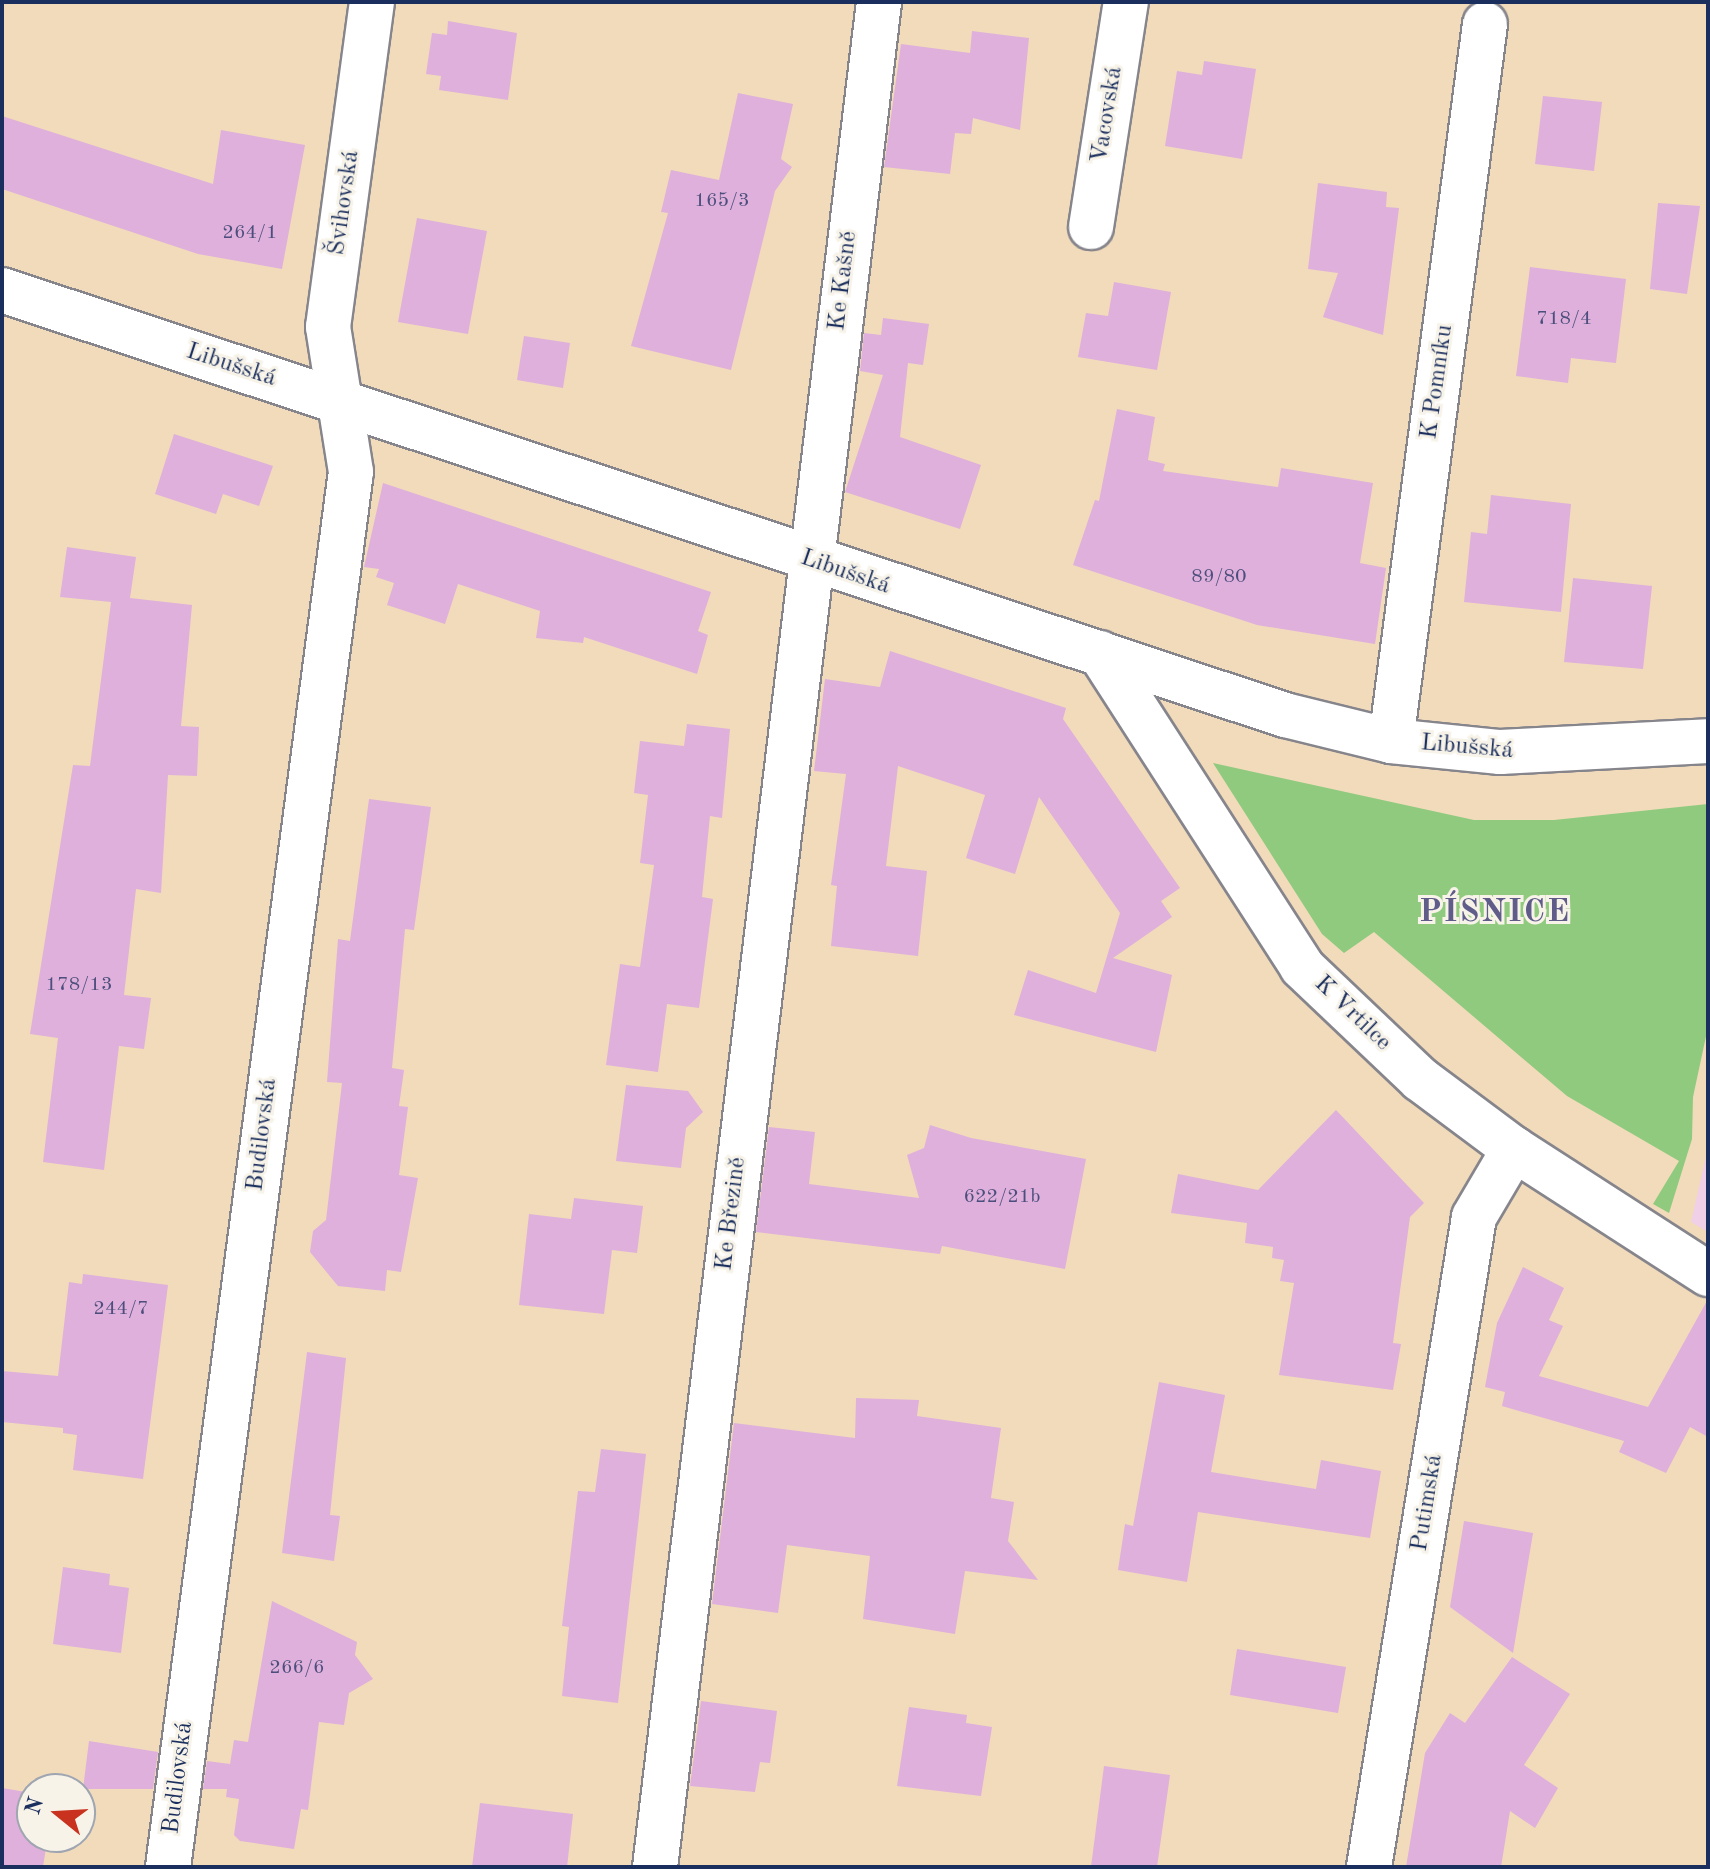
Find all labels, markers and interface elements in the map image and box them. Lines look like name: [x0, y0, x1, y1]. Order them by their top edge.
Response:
street label: Vacovská: [1086, 65, 1130, 165]
street label: Švihovská: [323, 149, 367, 257]
house number: 165/3: [694, 189, 750, 213]
house number: 264/1: [222, 221, 278, 245]
street label: Ke Kašně: [824, 229, 864, 333]
house number: 718/4: [1536, 307, 1592, 331]
street label: K Pomníku: [1416, 323, 1460, 441]
street label: Libušská: [182, 338, 280, 394]
street label: Libušská: [796, 544, 894, 602]
house number: 89/80: [1191, 565, 1247, 589]
street label: Libušská: [1420, 730, 1514, 766]
district label: PÍSNICE: [1419, 894, 1571, 932]
street label: K Vrtilce: [1307, 970, 1397, 1058]
house number: 178/13: [46, 973, 112, 997]
street label: Budilovská: [242, 1077, 284, 1193]
street label: Ke Březině: [711, 1155, 753, 1273]
house number: 622/21b: [963, 1185, 1041, 1209]
house number: 244/7: [93, 1297, 149, 1321]
street label: Putimská: [1406, 1452, 1450, 1554]
house number: 266/6: [269, 1656, 325, 1680]
street label: Budilovská: [158, 1720, 200, 1836]
north arrow: [16, 1773, 96, 1853]
text: N: [22, 1795, 48, 1818]

